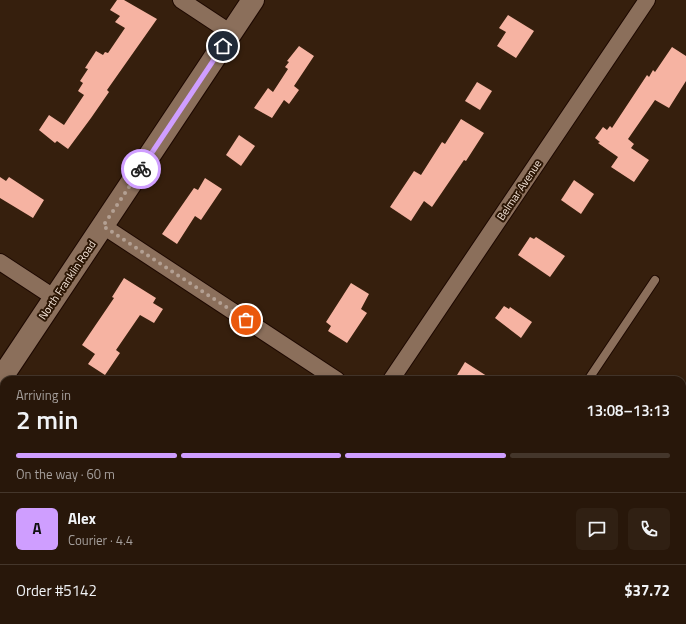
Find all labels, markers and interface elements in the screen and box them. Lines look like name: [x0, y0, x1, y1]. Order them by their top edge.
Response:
pin: [206, 29, 240, 63]
icon: home: [212, 35, 234, 57]
courier: [121, 149, 161, 189]
street label: Belmar Avenue: [493, 156, 546, 224]
icon: bike: [130, 158, 152, 180]
street label: North Franklin Road: [35, 237, 100, 323]
pin: [229, 303, 263, 337]
icon: bag: [235, 309, 257, 331]
text: Arriving in: [16, 385, 71, 405]
text: 13:08–13:13: [586, 399, 670, 422]
text: 2 min: [16, 400, 79, 439]
text: On the way · 60 m: [16, 464, 115, 484]
text: Alex: [68, 507, 96, 530]
button: chat: [576, 508, 618, 550]
button: phone: [628, 508, 670, 550]
text: A: [32, 517, 42, 540]
text: Courier · 4.4: [68, 530, 133, 550]
text: Order #5142: [16, 579, 97, 602]
text: $37.72: [624, 579, 670, 602]

